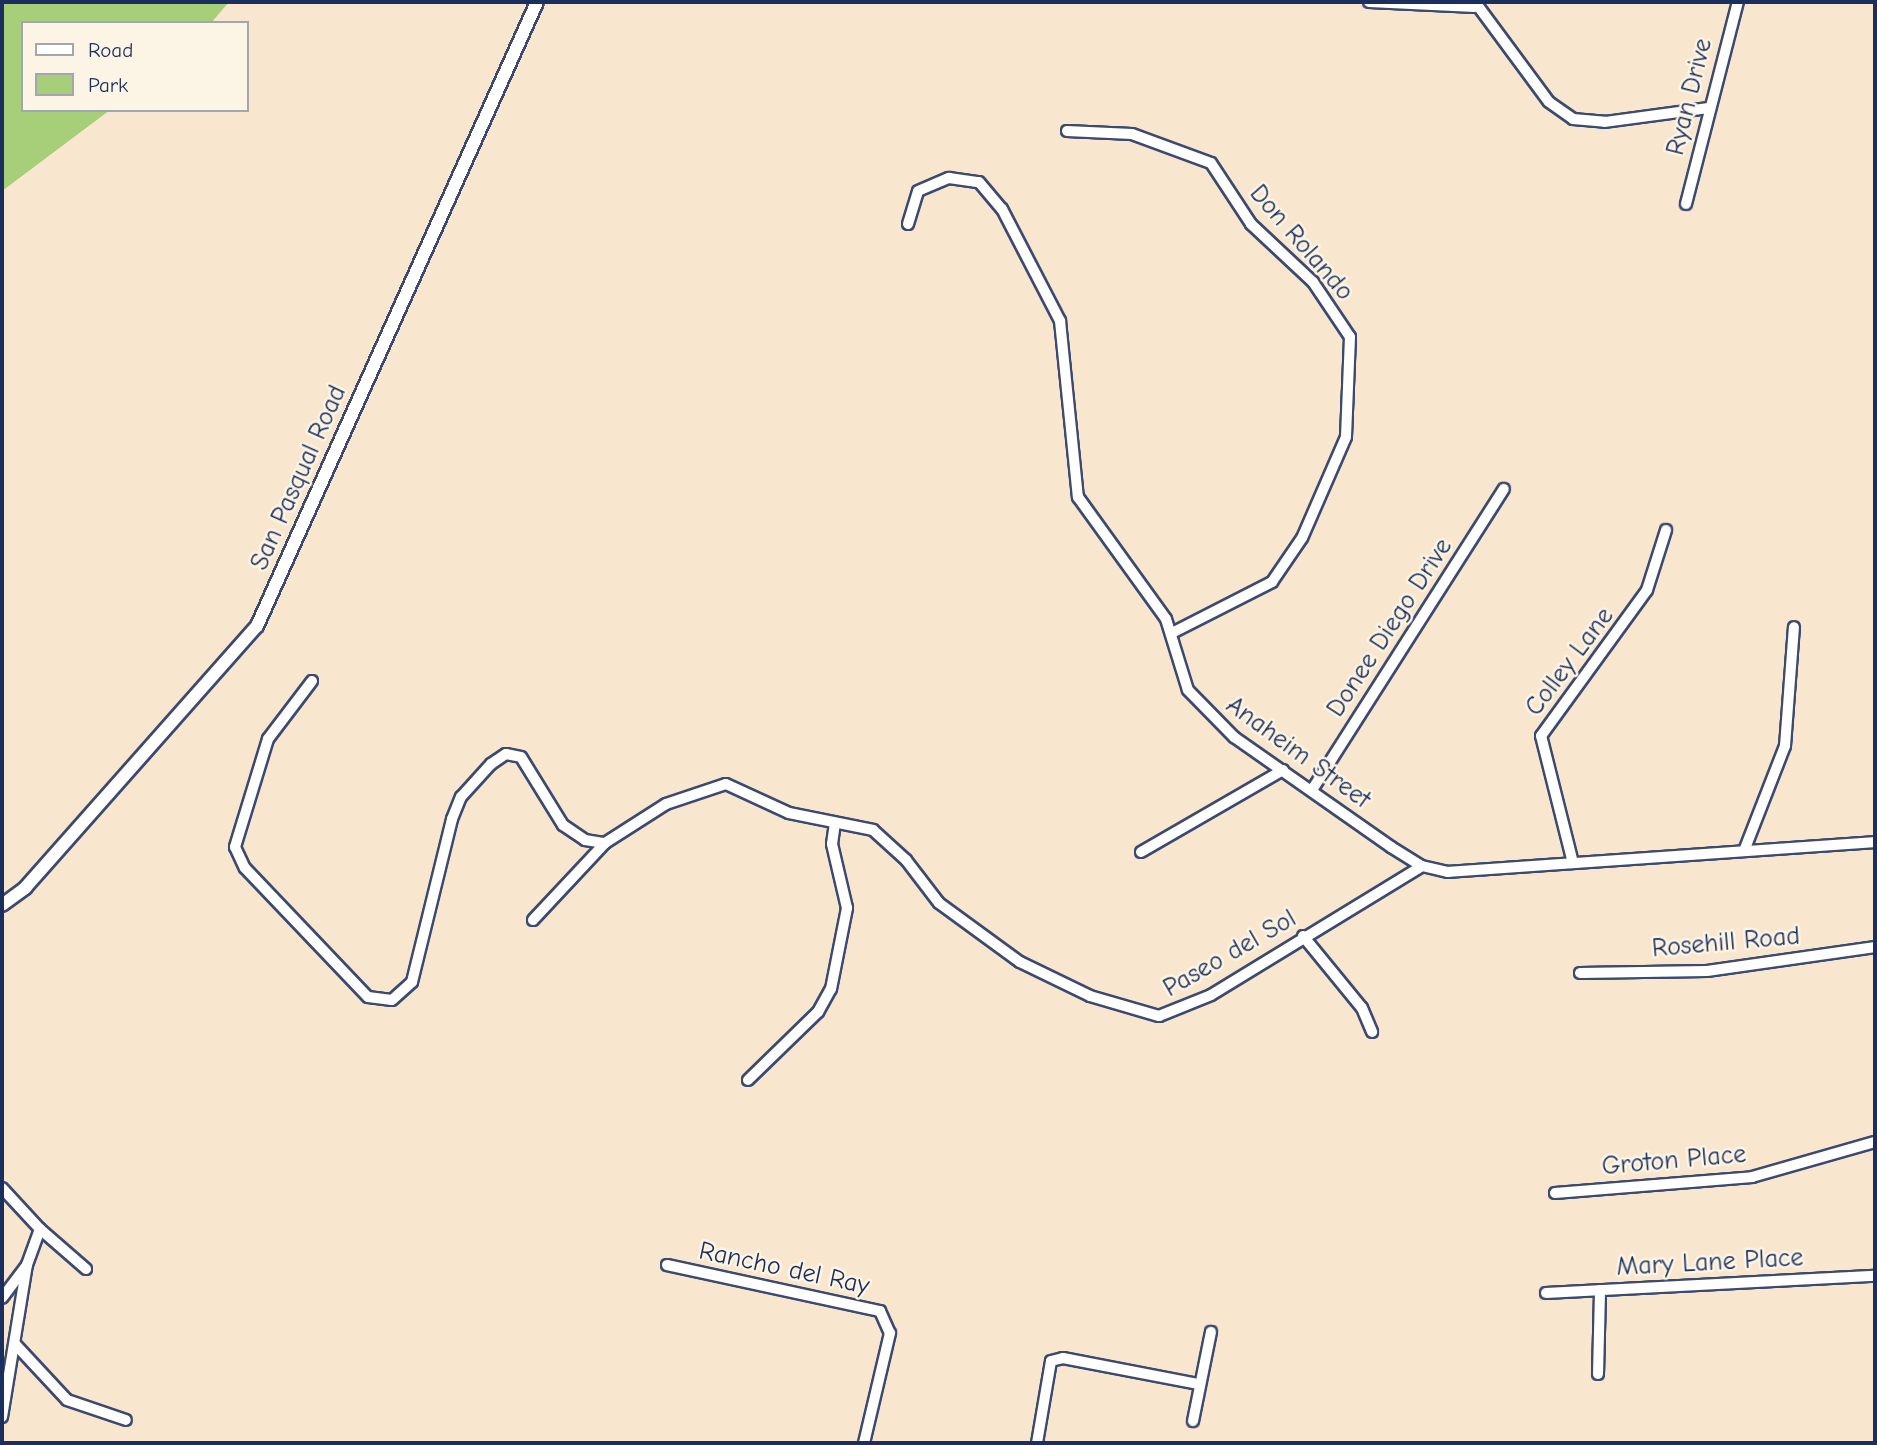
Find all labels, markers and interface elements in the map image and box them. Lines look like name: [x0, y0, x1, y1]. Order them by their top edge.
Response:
legend: [21, 21, 248, 112]
street label: Ryan Drive: [1660, 35, 1720, 159]
text: Road: [88, 38, 133, 62]
text: Park: [88, 73, 128, 97]
street label: Don Rolando: [1242, 179, 1360, 307]
street label: San Pasqual Road: [244, 381, 354, 575]
street label: Donee Diego Drive: [1321, 533, 1459, 723]
street label: Colley Lane: [1519, 602, 1621, 722]
street label: Anaheim Street: [1220, 690, 1376, 816]
street label: Paseo del Sol: [1158, 903, 1302, 1005]
street label: Rosehill Road: [1651, 921, 1801, 965]
street label: Groton Place: [1601, 1139, 1747, 1183]
street label: Rancho del Ray: [696, 1236, 872, 1302]
street label: Mary Lane Place: [1616, 1243, 1804, 1283]

